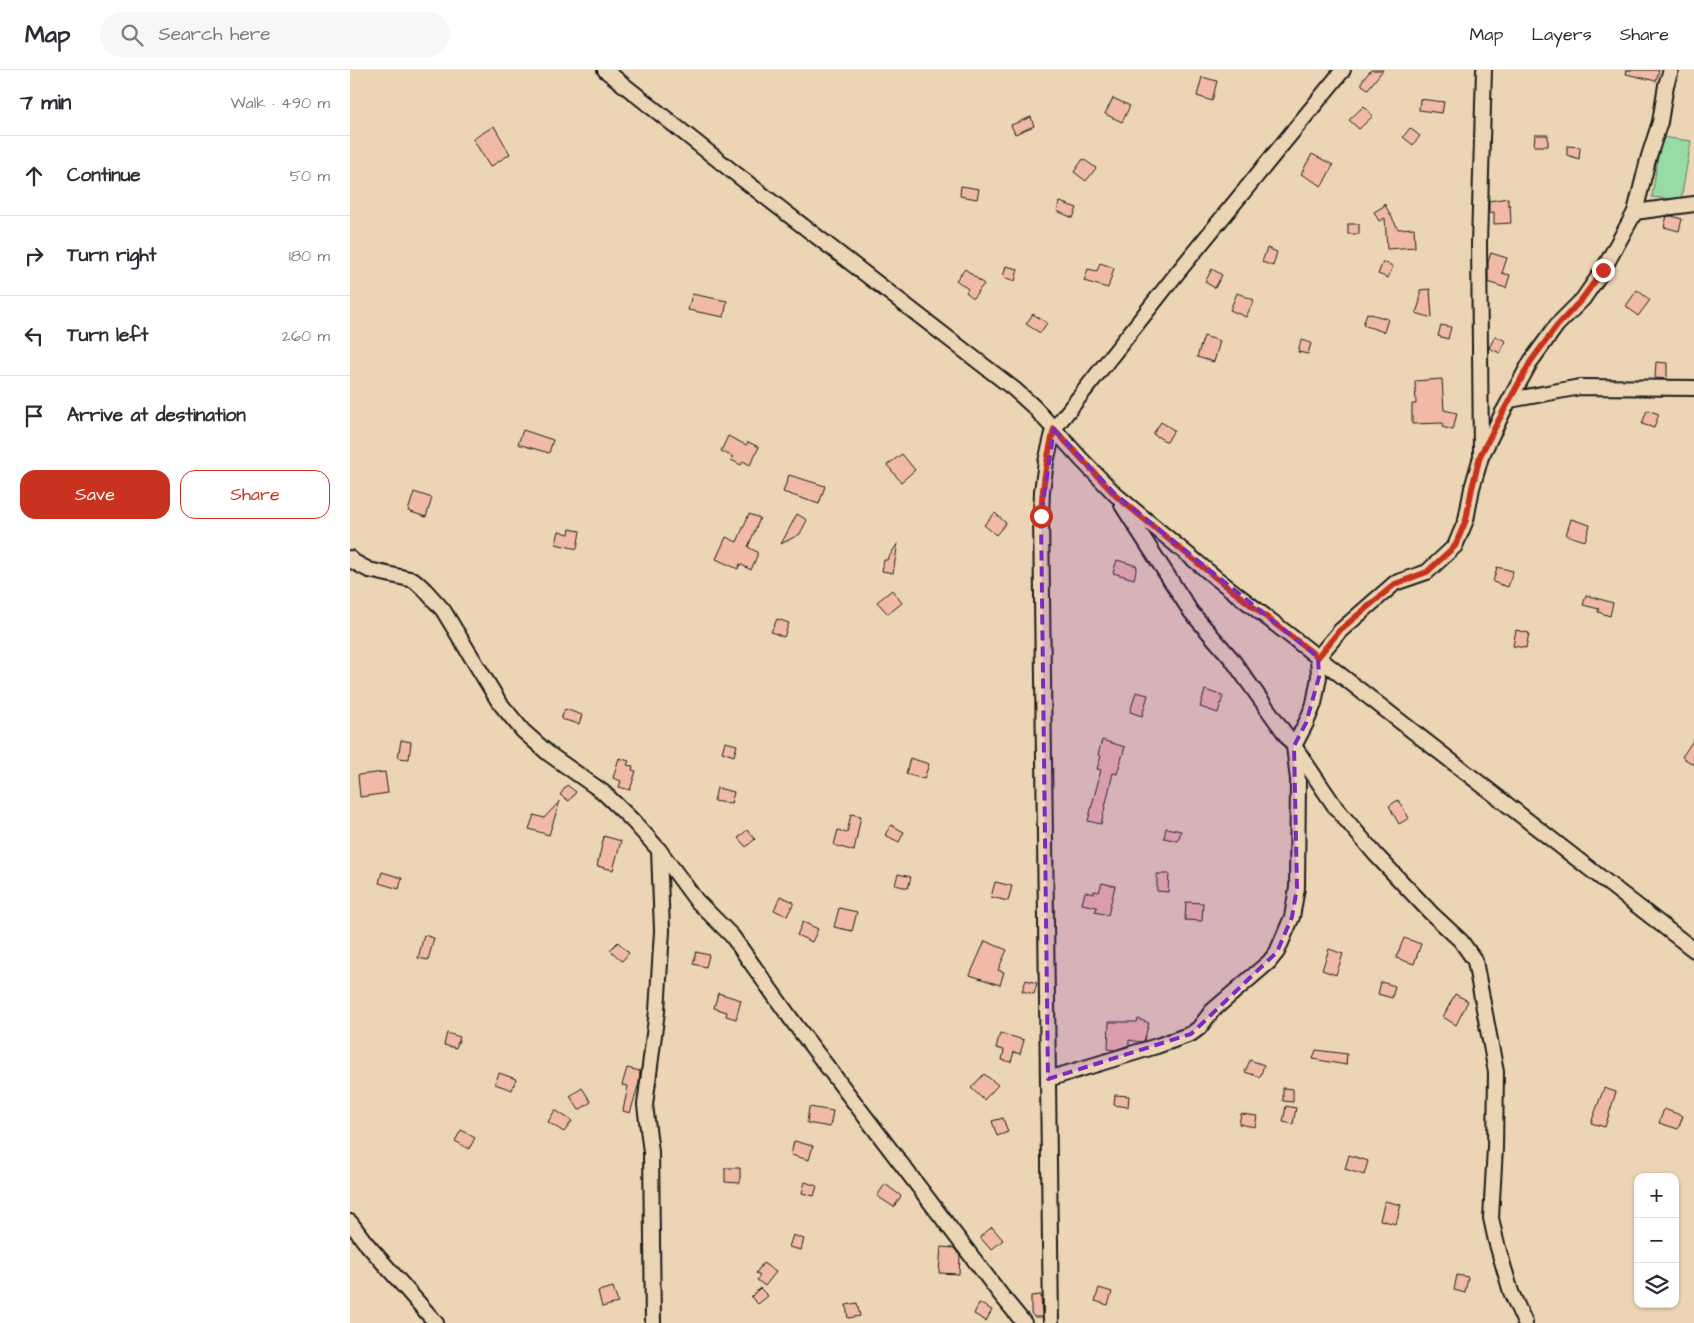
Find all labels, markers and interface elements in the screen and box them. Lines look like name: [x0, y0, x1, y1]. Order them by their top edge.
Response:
search box: [100, 12, 450, 57]
text: Map: [25, 18, 70, 52]
icon: search: [118, 21, 146, 49]
text: Search here: [158, 21, 271, 48]
text: Map: [1469, 22, 1503, 47]
text: Layers: [1531, 22, 1592, 47]
text: Share: [1620, 22, 1669, 47]
text: 7 min: [20, 88, 71, 117]
text: Walk · 490 m: [230, 92, 330, 114]
icon: ahead: [20, 162, 48, 190]
text: Continue: [67, 162, 141, 189]
text: 50 m: [290, 165, 330, 187]
icon: right: [20, 242, 48, 270]
text: Turn right: [67, 242, 156, 269]
text: 180 m: [289, 245, 330, 267]
route end: [1592, 259, 1615, 282]
icon: left: [20, 322, 48, 350]
text: Turn left: [67, 322, 148, 349]
text: 260 m: [282, 325, 330, 347]
icon: arrive: [20, 402, 48, 430]
text: Arrive at destination: [67, 402, 246, 429]
button: Save: [20, 470, 170, 519]
button: Share: [180, 470, 330, 519]
route start: [1030, 505, 1053, 528]
map controls: [1634, 1173, 1679, 1308]
button: +: [1634, 1173, 1679, 1218]
button: −: [1634, 1218, 1679, 1263]
button: layers: [1634, 1263, 1679, 1308]

